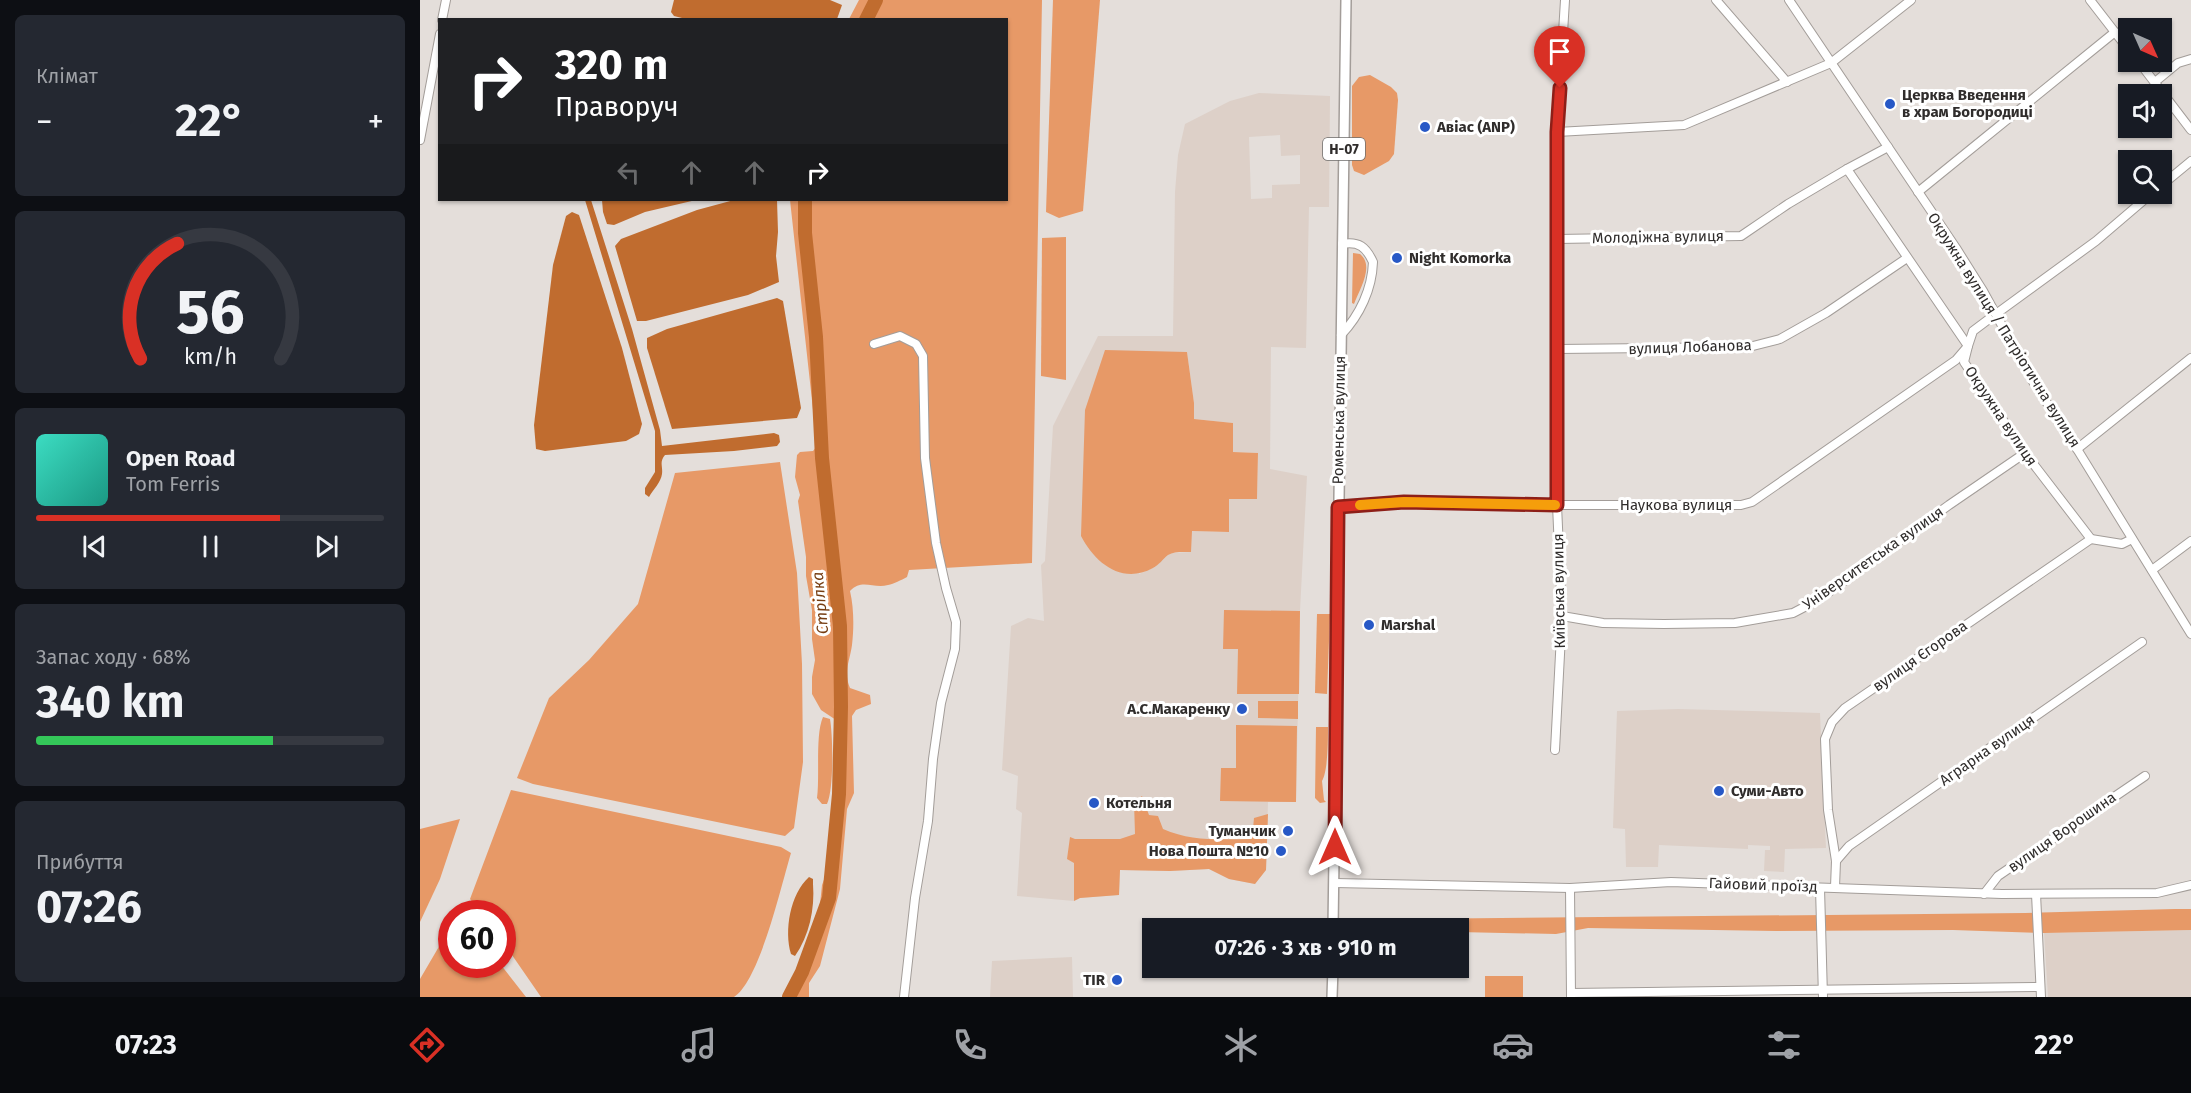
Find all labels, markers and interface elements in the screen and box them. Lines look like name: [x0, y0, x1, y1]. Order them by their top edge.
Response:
north arrow: [2118, 18, 2172, 72]
map controls: [2118, 18, 2172, 204]
pin: [1534, 26, 1585, 88]
icon: arrive: [1543, 35, 1576, 68]
text: 320 m: [555, 40, 668, 90]
icon: right: [456, 42, 534, 120]
text: Клімат: [36, 64, 98, 88]
button: sound: [2118, 84, 2172, 138]
place label: Церква Введення в храм Богородиці: [1902, 86, 2033, 121]
text: Праворуч: [555, 91, 679, 123]
text: 22°: [175, 94, 245, 148]
marker: Церква Введення в храм Богородиці: [1883, 97, 1897, 111]
text: −: [36, 102, 53, 142]
text: +: [368, 102, 384, 142]
place label: Авіас (ANP): [1436, 118, 1515, 136]
marker: Авіас (ANP): [1418, 120, 1432, 134]
road number: Н-07: [1323, 138, 1365, 160]
button: search: [2118, 150, 2172, 204]
icon: left: [612, 156, 645, 189]
icon: ahead: [675, 156, 708, 189]
icon: ahead: [738, 156, 771, 189]
icon: right: [801, 156, 834, 189]
street label: Окружна вулиця / Патріотична вулиця: [1924, 209, 2084, 451]
street label: Молодіжна вулиця: [1592, 227, 1724, 247]
place label: Night Komorka: [1409, 249, 1511, 267]
marker: Night Komorka: [1390, 251, 1404, 265]
text: 56: [176, 275, 244, 350]
street label: вулиця Лобанова: [1628, 336, 1752, 358]
text: km/h: [183, 345, 237, 371]
street label: Роменська вулиця: [1329, 355, 1349, 485]
street label: Окружна вулиця: [1961, 363, 2041, 469]
text: Open Road: [126, 445, 236, 472]
text: Tom Ferris: [126, 472, 220, 496]
street label: Наукова вулиця: [1620, 496, 1732, 514]
street label: Університетська вулиця: [1799, 503, 1947, 613]
icon: previous: [78, 530, 111, 563]
icon: pause: [194, 530, 227, 563]
icon: next: [310, 530, 343, 563]
street label: Київська вулиця: [1549, 533, 1569, 649]
water label: Стрілка: [808, 571, 832, 635]
place label: Marshal: [1381, 616, 1436, 634]
street label: вулиця Єгорова: [1869, 617, 1971, 695]
marker: Marshal: [1362, 618, 1376, 632]
text: Запас ходу · 68%: [36, 645, 190, 669]
text: 340 km: [36, 675, 185, 729]
place label: А.С.Макаренку: [1126, 700, 1230, 718]
marker: А.С.Макаренку: [1235, 702, 1249, 716]
street label: Аграрна вулиця: [1936, 710, 2038, 790]
place label: Суми-Авто: [1731, 782, 1804, 800]
marker: Суми-Авто: [1712, 784, 1726, 798]
street label: вулиця Ворошина: [2005, 788, 2119, 876]
place label: Котельня: [1106, 794, 1172, 812]
marker: Котельня: [1087, 796, 1101, 810]
position arrow: [1303, 815, 1367, 879]
place label: Туманчик: [1208, 822, 1277, 840]
marker: Туманчик: [1281, 824, 1295, 838]
place label: Нова Пошта №10: [1149, 842, 1269, 860]
marker: Нова Пошта №10: [1274, 844, 1288, 858]
text: Прибуття: [36, 850, 124, 874]
street label: Гайовий проїзд: [1708, 874, 1818, 896]
text: 07:26: [36, 880, 142, 934]
speed limit sign: 60: [438, 900, 516, 978]
text: 07:26 · 3 хв · 910 m: [1214, 934, 1397, 961]
place label: TIR: [1083, 971, 1106, 989]
marker: TIR: [1110, 973, 1124, 987]
icon: directions: [406, 1024, 448, 1066]
icon: music: [678, 1024, 720, 1066]
icon: phone: [949, 1024, 991, 1066]
icon: climate: [1220, 1024, 1262, 1066]
icon: car: [1492, 1024, 1534, 1066]
icon: filters: [1763, 1024, 1805, 1066]
text: 07:23: [115, 1029, 177, 1061]
text: 22°: [2034, 1029, 2076, 1061]

